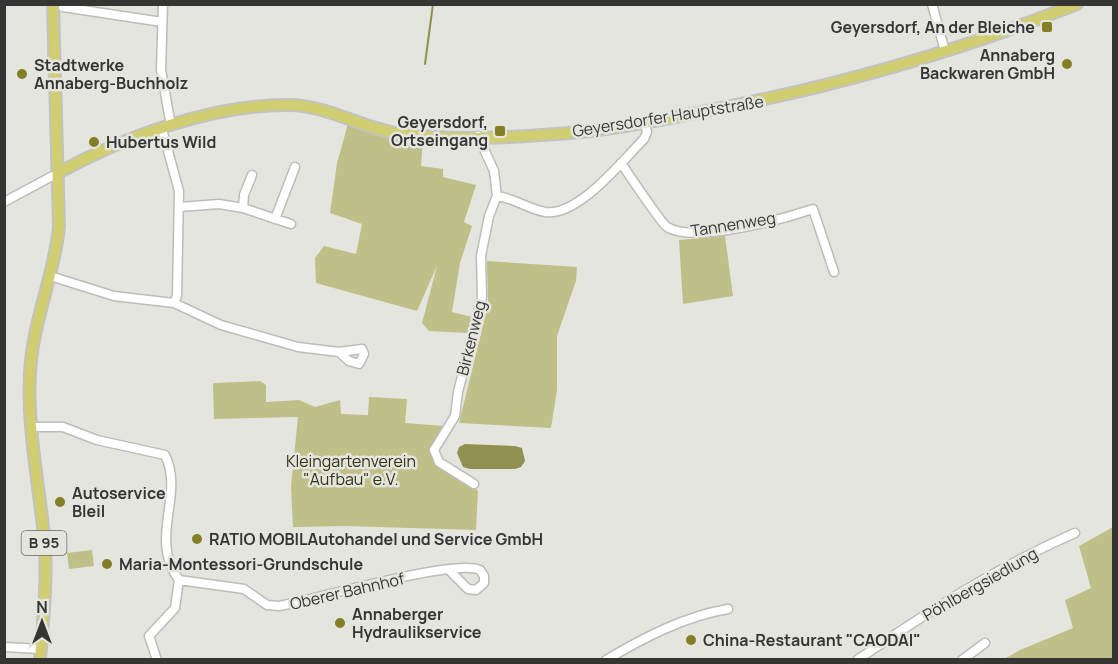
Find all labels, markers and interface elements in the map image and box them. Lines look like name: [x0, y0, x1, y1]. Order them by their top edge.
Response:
place label: Geyersdorf, An der Bleiche: [831, 16, 1035, 38]
marker: Geyersdorf, An der Bleiche: [1040, 20, 1054, 34]
place label: Annaberg Backwaren GmbH: [920, 44, 1055, 84]
place label: Stadtwerke Annaberg-Buchholz: [34, 54, 188, 94]
marker: Annaberg Backwaren GmbH: [1060, 57, 1074, 71]
marker: Stadtwerke Annaberg-Buchholz: [15, 67, 29, 81]
street label: Geyersdorfer Hauptstraße: [571, 90, 765, 142]
place label: Geyersdorf, Ortseingang: [391, 111, 488, 151]
marker: Geyersdorf, Ortseingang: [493, 124, 507, 138]
place label: Hubertus Wild: [106, 131, 216, 153]
marker: Hubertus Wild: [87, 135, 101, 149]
street label: Tannenweg: [689, 206, 777, 242]
street label: Birkenweg: [451, 298, 491, 378]
park label: Kleingartenverein "Aufbau" e.V.: [286, 450, 416, 490]
place label: Autoservice Bleil: [72, 482, 166, 522]
marker: Autoservice Bleil: [53, 495, 67, 509]
place label: RATIO MOBILAutohandel und Service GmbH: [209, 528, 543, 550]
road number: B 95: [22, 531, 66, 555]
marker: RATIO MOBILAutohandel und Service GmbH: [190, 532, 204, 546]
street label: Pöhlbergsiedlung: [919, 542, 1041, 626]
place label: Maria-Montessori-Grundschule: [119, 553, 363, 575]
marker: Maria-Montessori-Grundschule: [100, 557, 114, 571]
street label: Oberer Bahnhof: [288, 567, 407, 615]
north arrow: [12, 592, 72, 652]
text: N: [36, 596, 48, 618]
place label: Annaberger Hydraulikservice: [352, 603, 482, 643]
marker: Annaberger Hydraulikservice: [333, 616, 347, 630]
place label: China-Restaurant "CAODAI": [703, 629, 921, 651]
marker: China-Restaurant "CAODAI": [684, 633, 698, 647]

